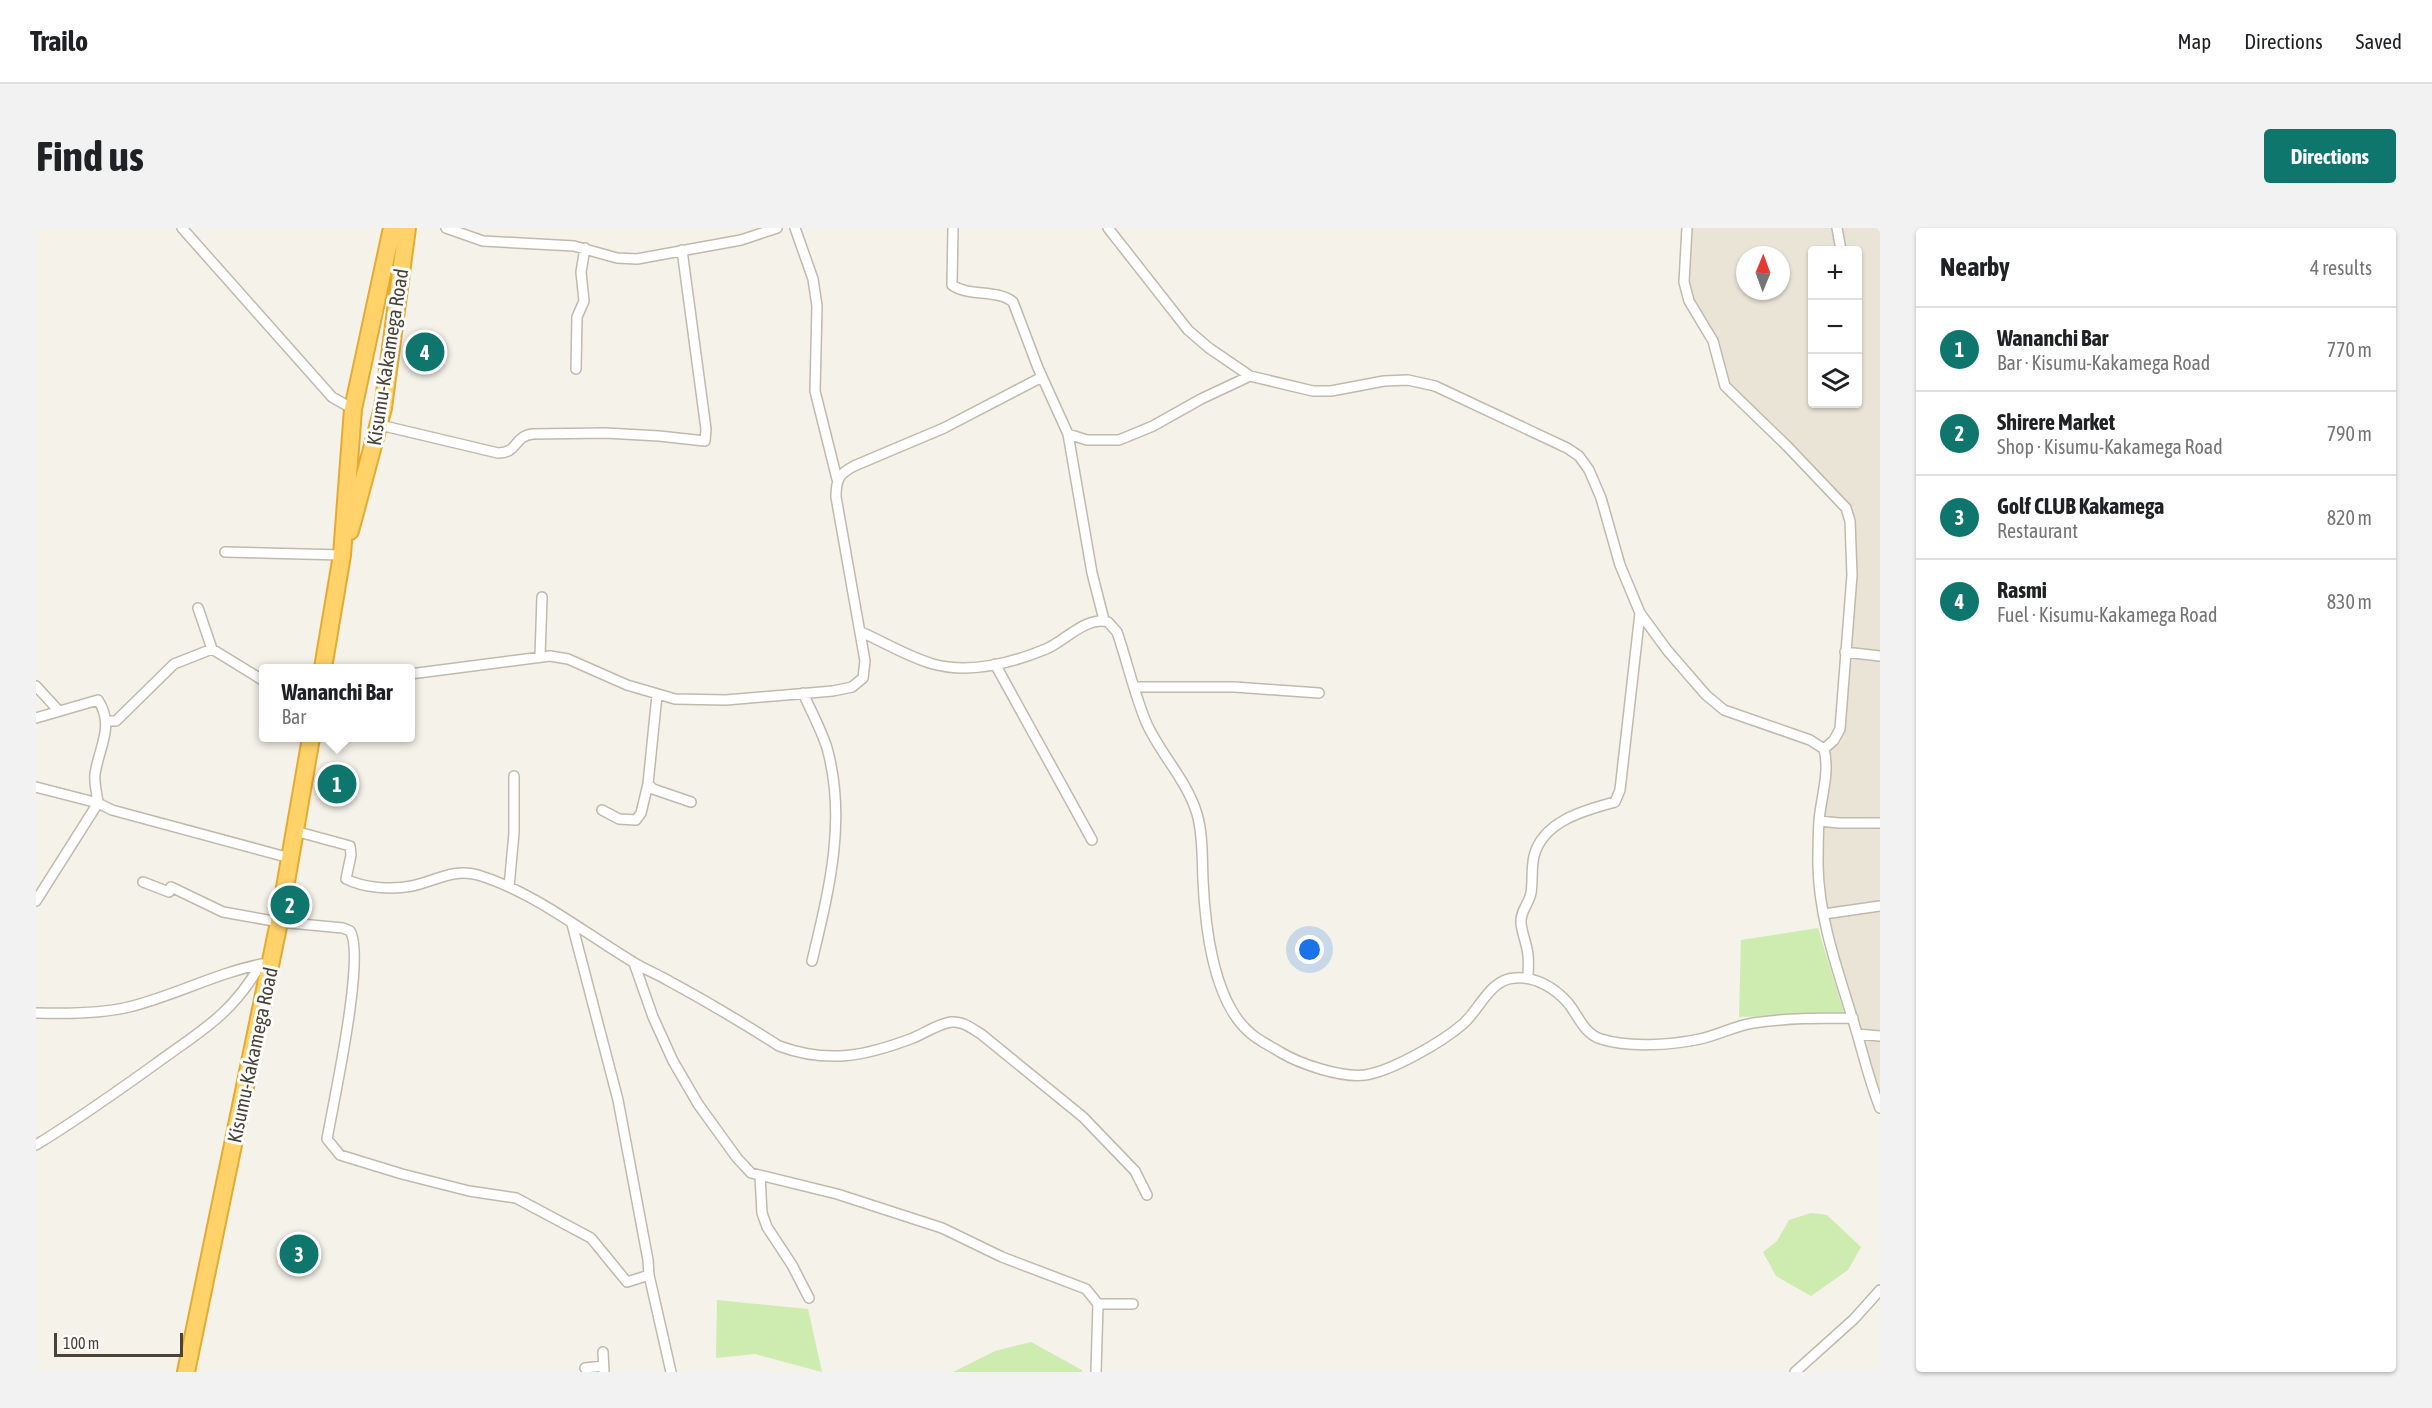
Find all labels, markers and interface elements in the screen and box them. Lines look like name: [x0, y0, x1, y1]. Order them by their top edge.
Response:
text: Trailo: [30, 25, 88, 57]
text: Map: [2177, 29, 2211, 53]
text: Directions: [2244, 29, 2323, 53]
text: Saved: [2356, 29, 2402, 53]
button: Directions: [2264, 129, 2396, 183]
text: Find us: [36, 132, 144, 180]
north arrow: [1736, 246, 1790, 300]
map controls: [1808, 246, 1862, 408]
button: +: [1808, 246, 1862, 300]
text: Nearby: [1940, 252, 2010, 282]
text: 4 results: [2310, 256, 2372, 279]
street label: Kisumu-Kakamega Road: [362, 267, 412, 447]
button: −: [1808, 300, 1862, 354]
text: Wananchi Bar: [1997, 325, 2108, 351]
pin: 4: [406, 330, 444, 374]
text: 1: [1955, 338, 1964, 361]
text: 770 m: [2327, 338, 2372, 361]
text: Bar · Kisumu-Kakamega Road: [1997, 351, 2210, 374]
button: layers: [1808, 354, 1862, 408]
text: Shirere Market: [1997, 409, 2115, 435]
text: 2: [1955, 422, 1964, 445]
text: 790 m: [2327, 422, 2372, 445]
text: Shop · Kisumu-Kakamega Road: [1997, 435, 2223, 458]
text: Golf CLUB Kakamega: [1997, 493, 2164, 519]
text: 3: [1955, 506, 1964, 529]
text: 820 m: [2327, 506, 2372, 529]
text: Restaurant: [1997, 519, 2078, 542]
text: Rasmi: [1997, 577, 2047, 603]
text: 4: [1955, 590, 1964, 613]
text: 830 m: [2327, 590, 2372, 613]
text: Fuel · Kisumu-Kakamega Road: [1997, 603, 2218, 626]
popup: [259, 664, 415, 742]
text: Wananchi Bar: [281, 679, 393, 705]
text: Bar: [281, 705, 306, 728]
pin: 1: [318, 762, 356, 806]
pin: 2: [270, 882, 310, 928]
your location: [1295, 935, 1324, 964]
street label: Kisumu-Kakamega Road: [222, 965, 282, 1145]
pin: 3: [280, 1232, 318, 1276]
scale bar: [54, 1330, 183, 1358]
text: 100 m: [63, 1334, 99, 1352]

